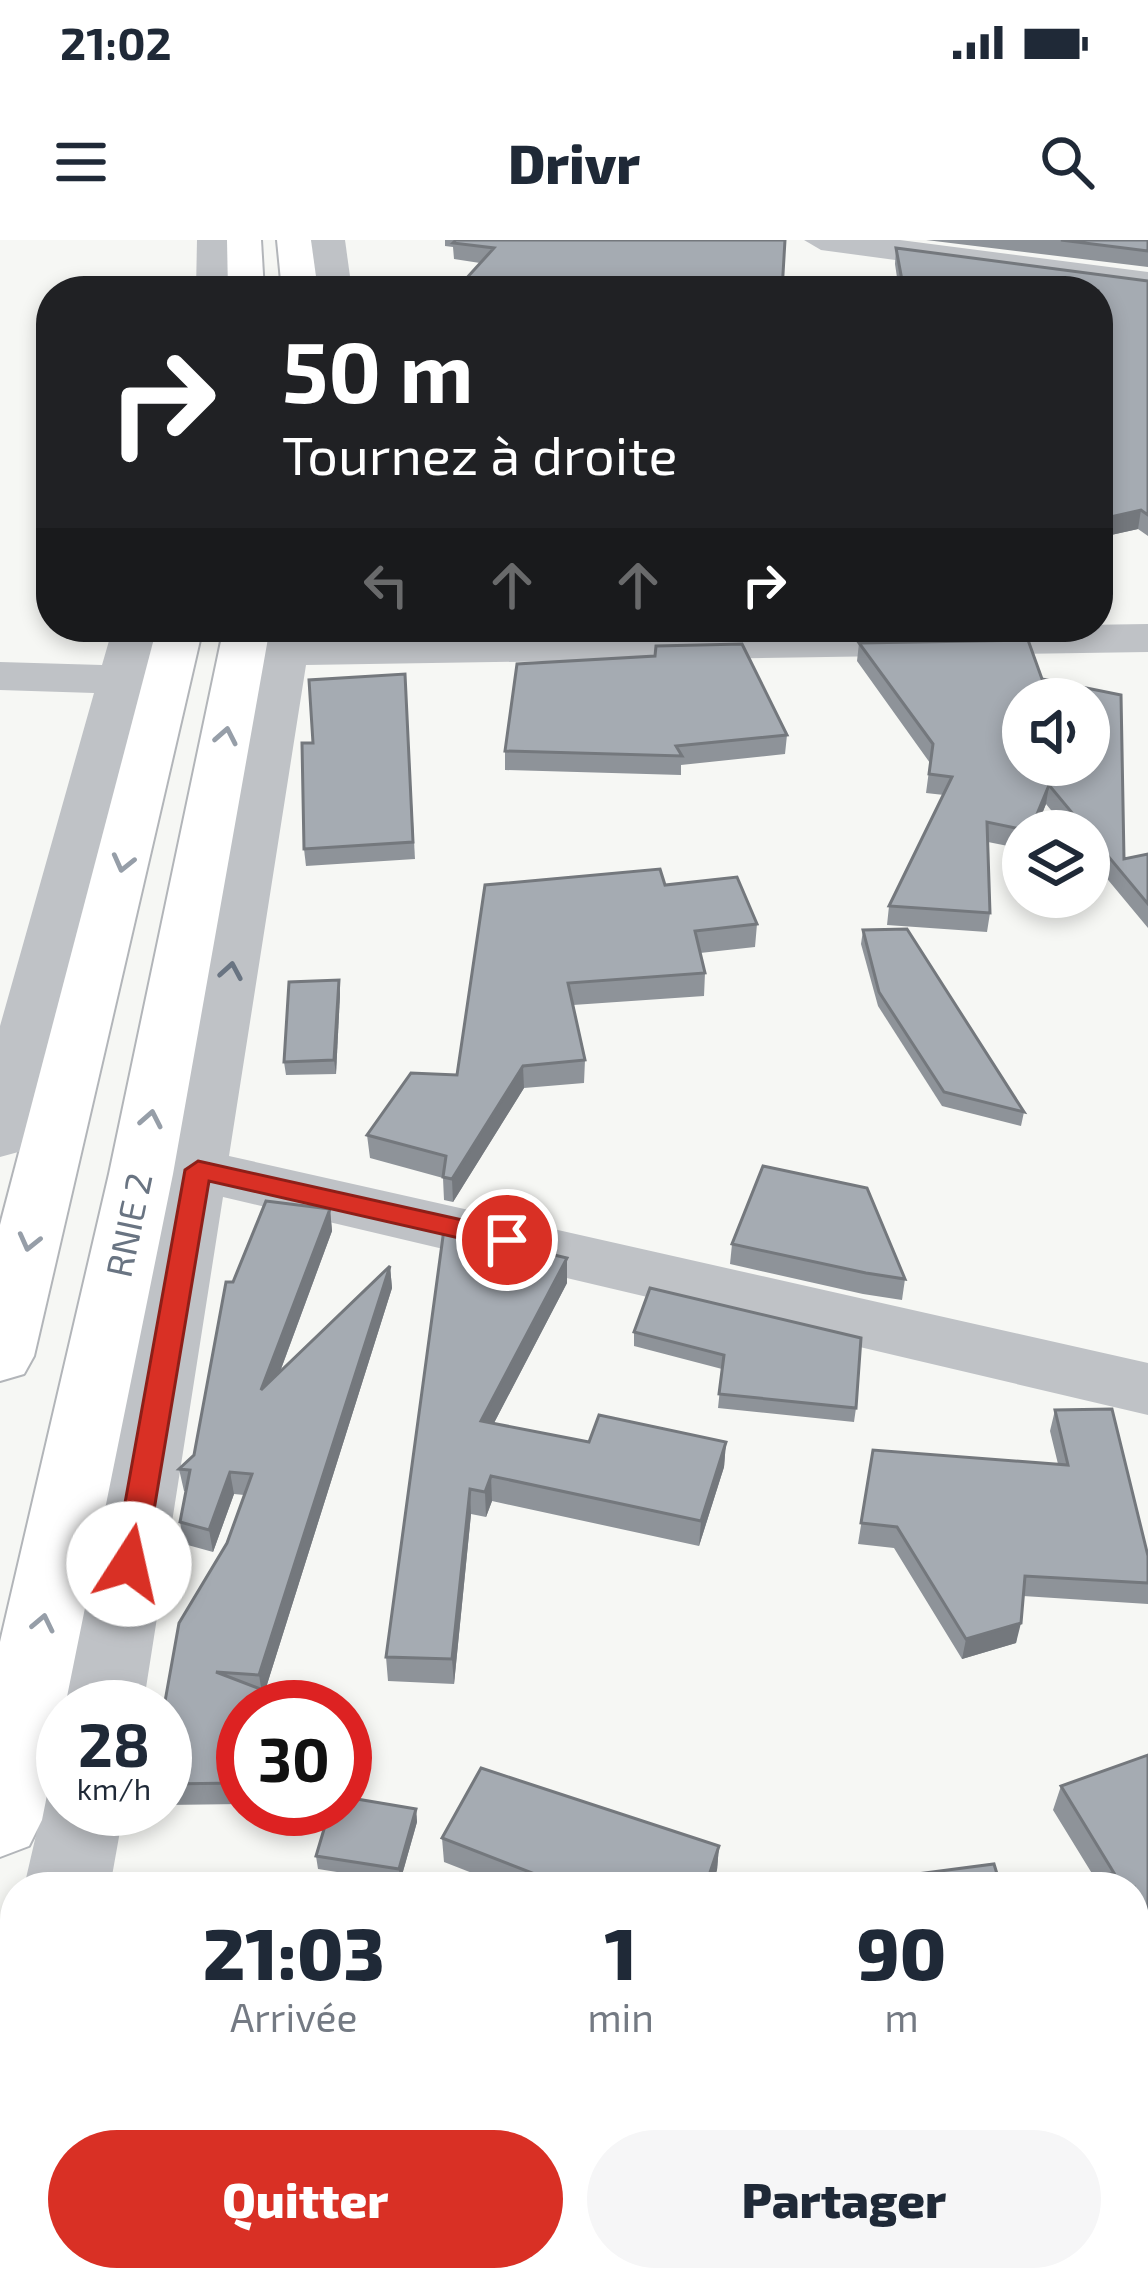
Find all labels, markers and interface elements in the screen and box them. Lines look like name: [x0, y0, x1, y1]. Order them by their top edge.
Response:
text: 21:02: [60, 15, 172, 69]
icon: menu: [48, 129, 114, 195]
icon: search: [1034, 129, 1100, 195]
text: Drivr: [508, 130, 640, 195]
text: 50 m: [282, 319, 474, 420]
icon: right: [84, 324, 240, 480]
text: Tournez à droite: [282, 421, 678, 486]
icon: left: [353, 552, 419, 618]
icon: ahead: [479, 552, 545, 618]
icon: ahead: [605, 552, 671, 618]
icon: right: [731, 552, 797, 618]
map controls: [1002, 678, 1110, 918]
button: sound: [1002, 678, 1110, 786]
one-way arrow: [212, 727, 238, 747]
button: layers: [1002, 810, 1110, 918]
one-way arrow: [112, 852, 137, 873]
one-way arrow: [218, 961, 243, 981]
one-way arrow: [137, 1109, 163, 1129]
street label: RNIE 2: [96, 1169, 160, 1281]
pin: [456, 1189, 558, 1291]
icon: arrive: [474, 1207, 540, 1273]
one-way arrow: [18, 1231, 43, 1251]
position arrow: [66, 1501, 192, 1627]
one-way arrow: [29, 1614, 54, 1634]
speed limit sign: 30: [216, 1680, 372, 1836]
text: 28: [78, 1707, 150, 1779]
text: km/h: [77, 1770, 151, 1806]
text: 21:03: [203, 1908, 385, 1994]
text: 1: [604, 1908, 637, 1994]
text: 90: [857, 1908, 946, 1994]
text: Arrivée: [230, 1993, 357, 2040]
text: min: [587, 1993, 654, 2040]
text: m: [884, 1993, 919, 2040]
button: Quitter: [48, 2130, 563, 2268]
button: Partager: [587, 2130, 1101, 2268]

